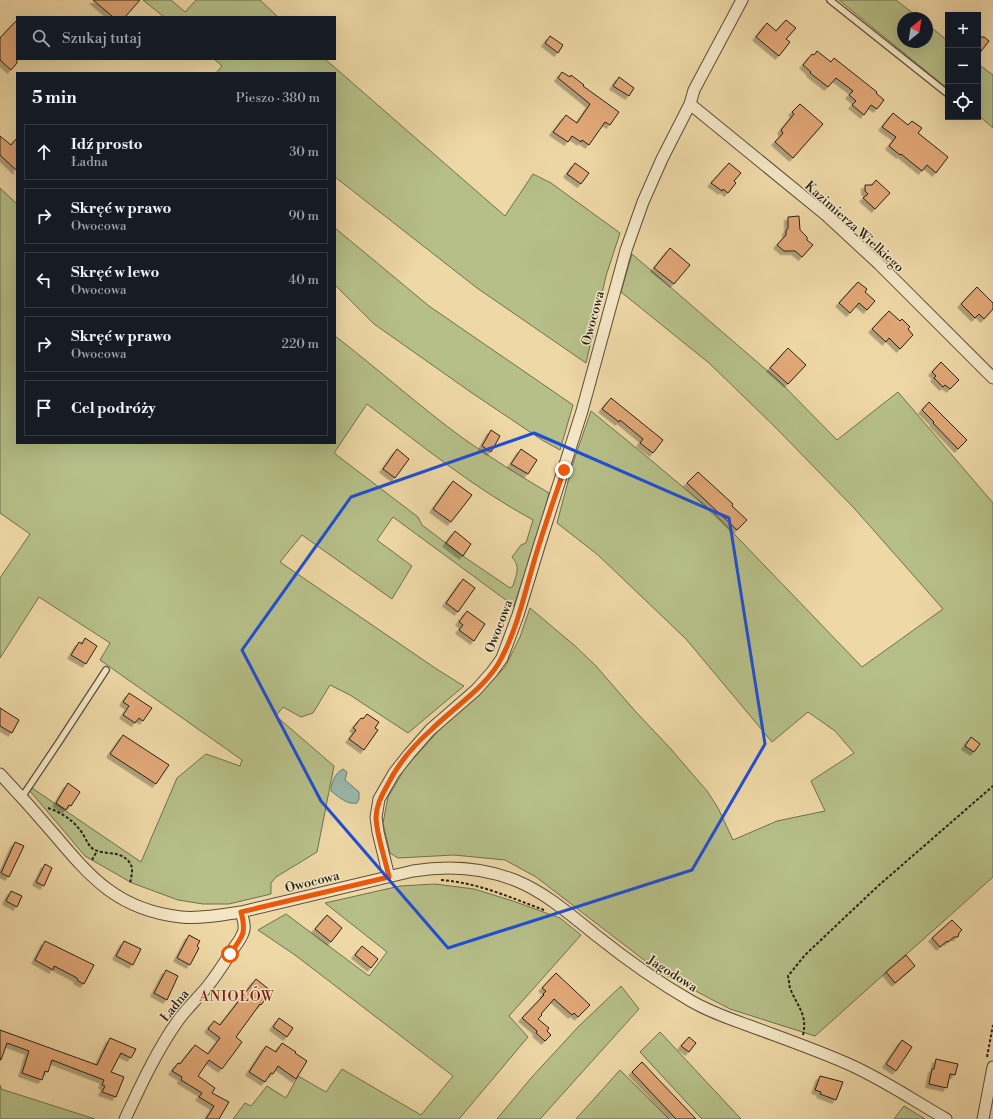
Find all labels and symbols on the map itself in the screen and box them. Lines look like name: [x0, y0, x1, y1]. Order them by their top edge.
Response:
north arrow: [897, 12, 933, 48]
street label: Kazimierza Wielkiego: [801, 178, 907, 276]
street label: Owocowa: [578, 289, 608, 347]
route end: [555, 461, 573, 479]
street label: Owocowa: [482, 597, 517, 655]
street label: Owocowa: [283, 867, 342, 896]
route start: [221, 945, 239, 963]
street label: Jagodowa: [644, 952, 701, 996]
street label: Ładna: [157, 986, 193, 1025]
district label: ANIOŁÓW: [198, 986, 275, 1006]

